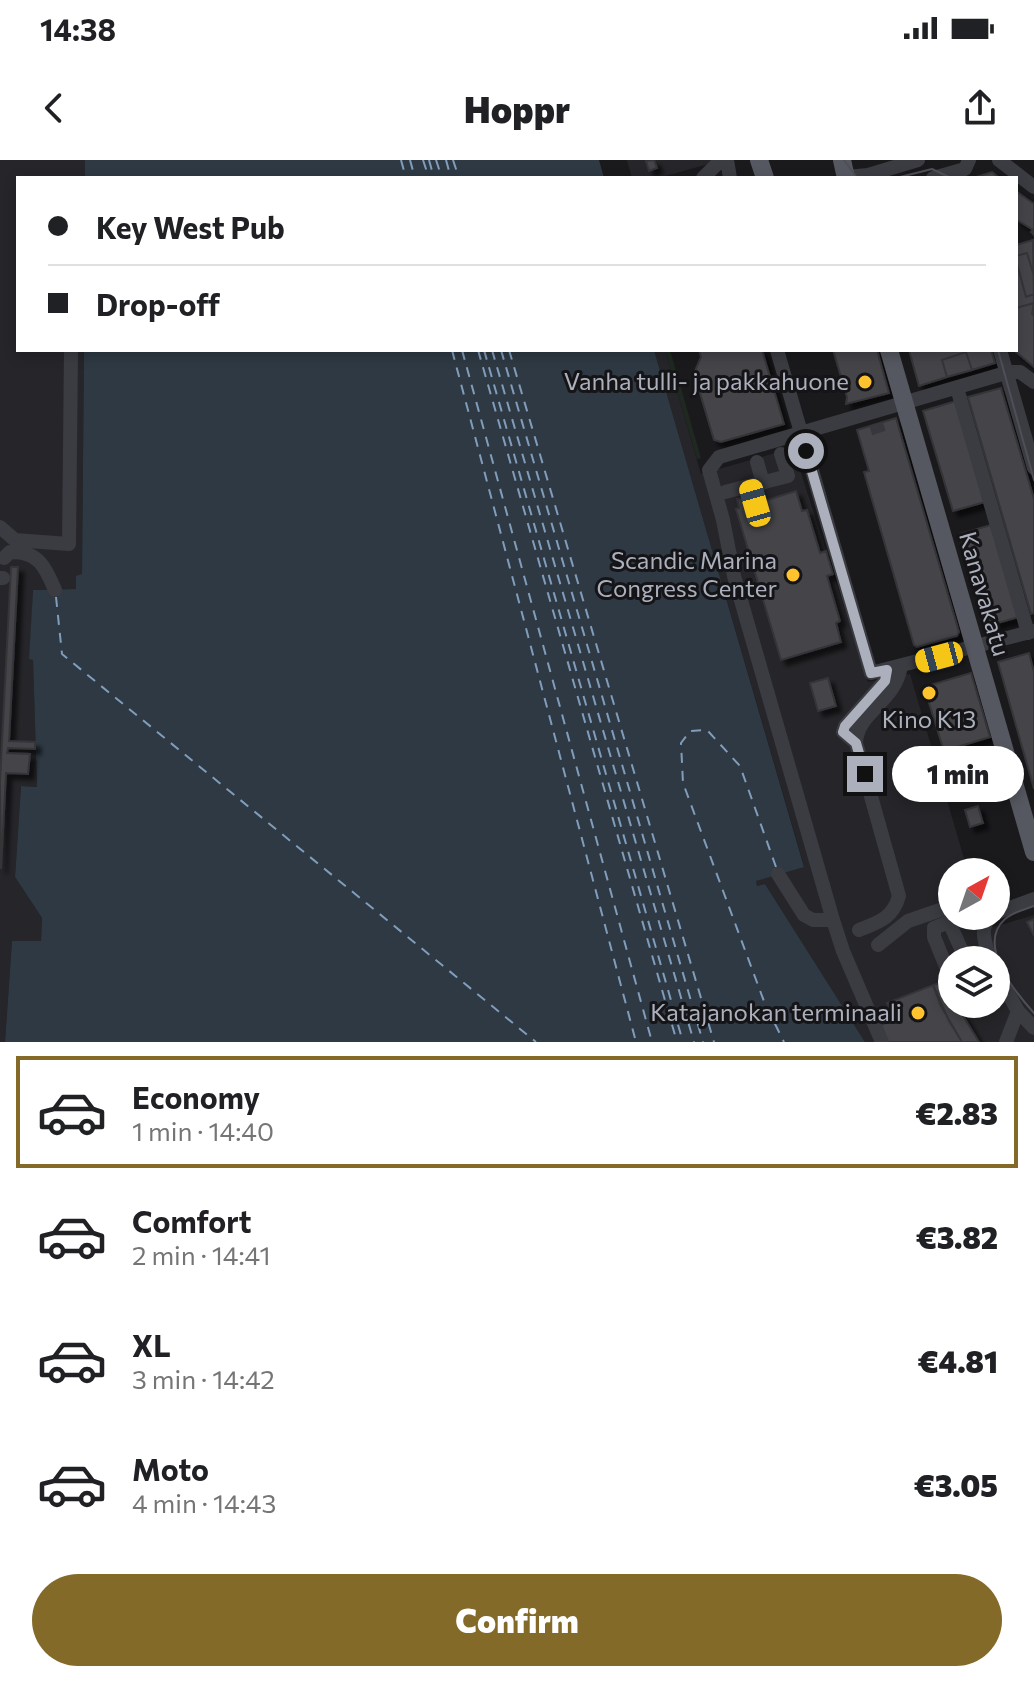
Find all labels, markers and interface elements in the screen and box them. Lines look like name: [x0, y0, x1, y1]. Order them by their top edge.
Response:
text: 14:38: [40, 10, 116, 47]
icon: back: [32, 86, 76, 130]
text: Hoppr: [464, 86, 570, 130]
icon: share: [958, 86, 1002, 130]
text: Key West Pub: [96, 208, 285, 245]
text: Drop-off: [96, 285, 220, 322]
place label: Vanha tulli- ja pakkahuone: [564, 366, 849, 395]
marker: Vanha tulli- ja pakkahuone: [856, 373, 874, 391]
route start: [788, 433, 824, 469]
car: [737, 477, 773, 529]
street label: Kanavakatu: [954, 528, 1017, 659]
place label: Scandic Marina Congress Center: [596, 545, 777, 602]
marker: Scandic Marina Congress Center: [784, 566, 802, 584]
car: [913, 639, 965, 675]
marker: Kino K13: [920, 684, 938, 702]
place label: Kino K13: [882, 704, 976, 733]
callout: 1 min: [893, 746, 1025, 802]
route end: [847, 756, 883, 792]
text: 1 min: [927, 758, 989, 789]
north arrow: [938, 858, 1010, 930]
map controls: [938, 858, 1010, 1018]
button: layers: [938, 946, 1010, 1018]
place label: Katajanokan terminaali: [650, 997, 902, 1026]
marker: Katajanokan terminaali: [909, 1004, 927, 1022]
icon: car: [36, 1076, 108, 1148]
text: Economy: [132, 1078, 260, 1115]
text: €2.83: [915, 1094, 998, 1131]
text: 1 min · 14:40: [132, 1115, 274, 1146]
icon: car: [36, 1200, 108, 1272]
text: Comfort: [132, 1202, 251, 1239]
text: €3.82: [916, 1218, 998, 1255]
text: 2 min · 14:41: [132, 1239, 271, 1270]
icon: car: [36, 1324, 108, 1396]
text: XL: [132, 1326, 171, 1363]
text: €4.81: [917, 1342, 998, 1379]
text: 3 min · 14:42: [132, 1363, 275, 1394]
icon: car: [36, 1448, 108, 1520]
text: Moto: [132, 1450, 209, 1487]
text: €3.05: [914, 1466, 998, 1503]
text: 4 min · 14:43: [132, 1487, 276, 1518]
button: Confirm: [32, 1574, 1002, 1666]

